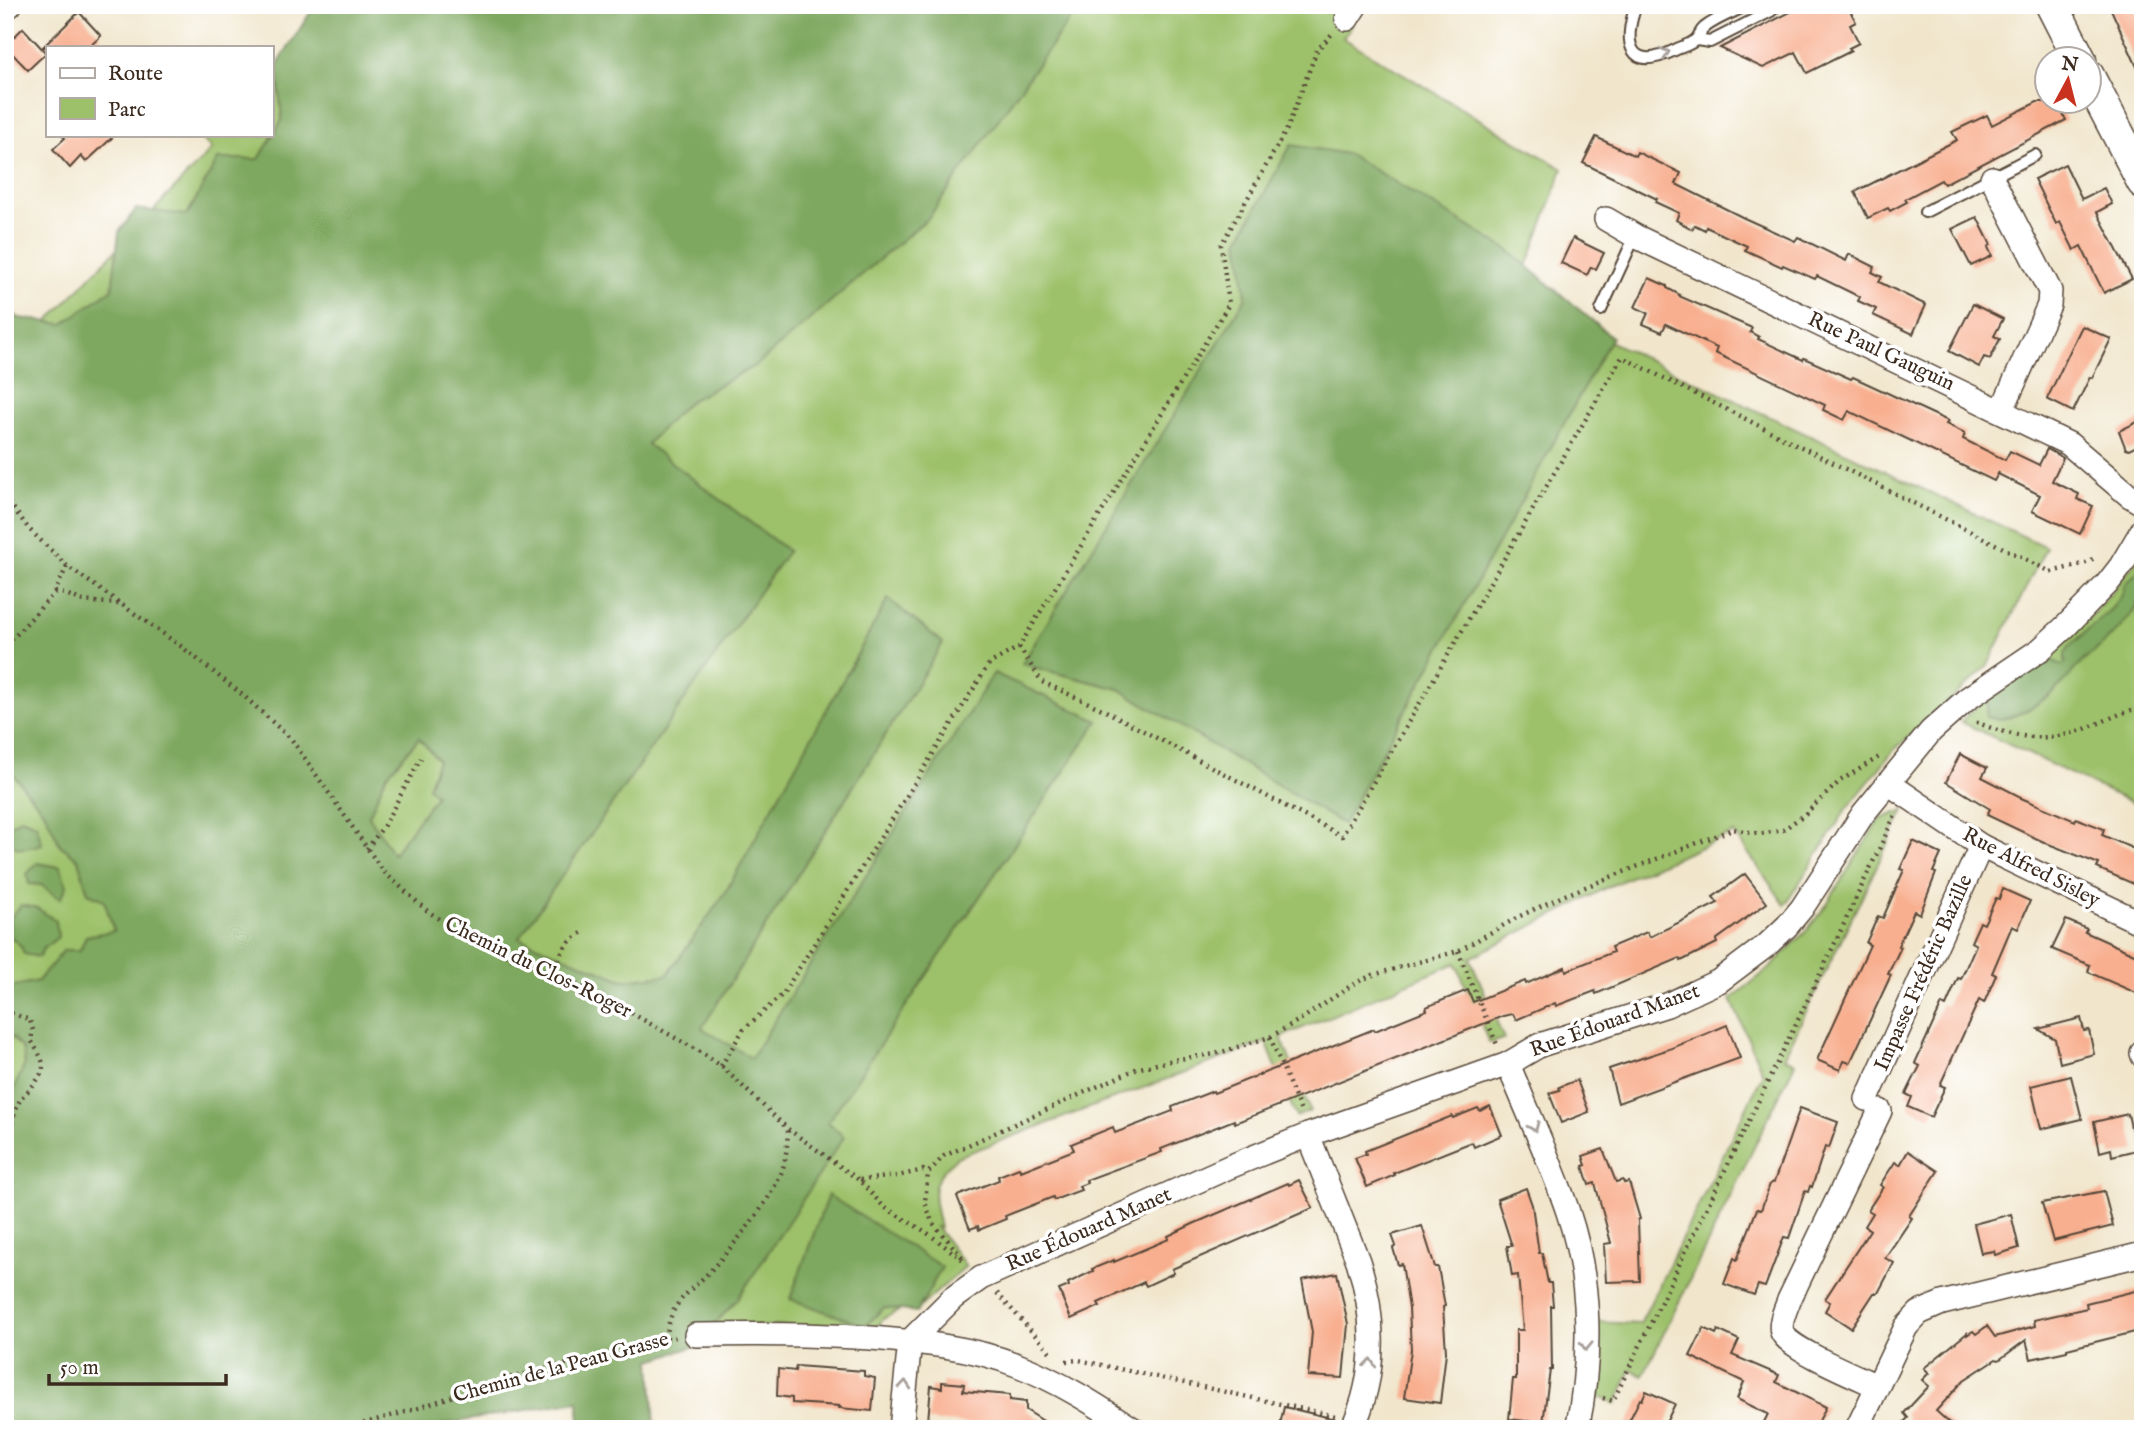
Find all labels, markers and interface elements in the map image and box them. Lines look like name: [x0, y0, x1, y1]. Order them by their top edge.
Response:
legend: [46, 46, 273, 136]
north arrow: [2032, 46, 2102, 116]
one-way arrow: [1658, 48, 1670, 62]
text: N: [2059, 52, 2080, 78]
text: Route: [108, 61, 163, 88]
text: Parc: [108, 97, 146, 124]
street label: Rue Paul Gauguin: [1803, 306, 1959, 398]
street label: Rue Alfred Sisley: [1958, 822, 2105, 915]
street label: Impasse Frédéric Bazille: [1869, 870, 1980, 1075]
street label: Chemin du Clos-Roger: [440, 911, 636, 1025]
street label: Rue Édouard Manet: [1526, 977, 1703, 1064]
one-way arrow: [1526, 1120, 1540, 1132]
street label: Rue Édouard Manet: [1002, 1180, 1176, 1279]
street label: Chemin de la Peau Grasse: [450, 1326, 672, 1410]
one-way arrow: [1578, 1342, 1594, 1352]
scale bar: [49, 1343, 226, 1387]
text: 50 m: [60, 1355, 99, 1382]
one-way arrow: [1363, 1358, 1378, 1369]
one-way arrow: [897, 1379, 912, 1390]

